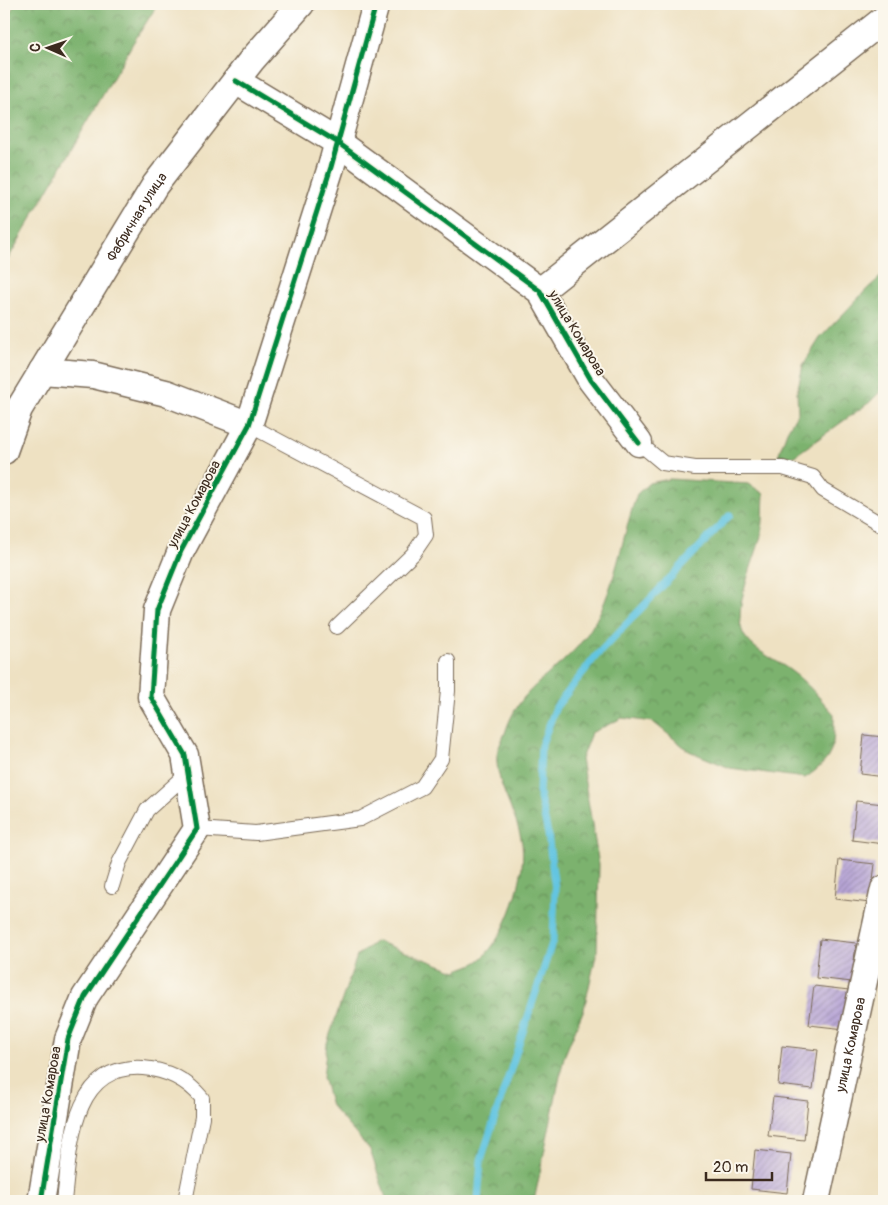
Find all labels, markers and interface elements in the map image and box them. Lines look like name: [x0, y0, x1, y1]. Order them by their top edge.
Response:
north arrow: [22, 22, 72, 72]
text: С: [27, 43, 44, 52]
street label: Фабричная улица: [102, 169, 170, 264]
street label: улица Комарова: [544, 286, 609, 379]
street label: улица Комарова: [163, 457, 224, 552]
street label: улица Комарова: [831, 996, 869, 1095]
street label: улица Комарова: [31, 1045, 65, 1144]
scale bar: [706, 1150, 772, 1182]
text: 20 m: [713, 1158, 748, 1177]

